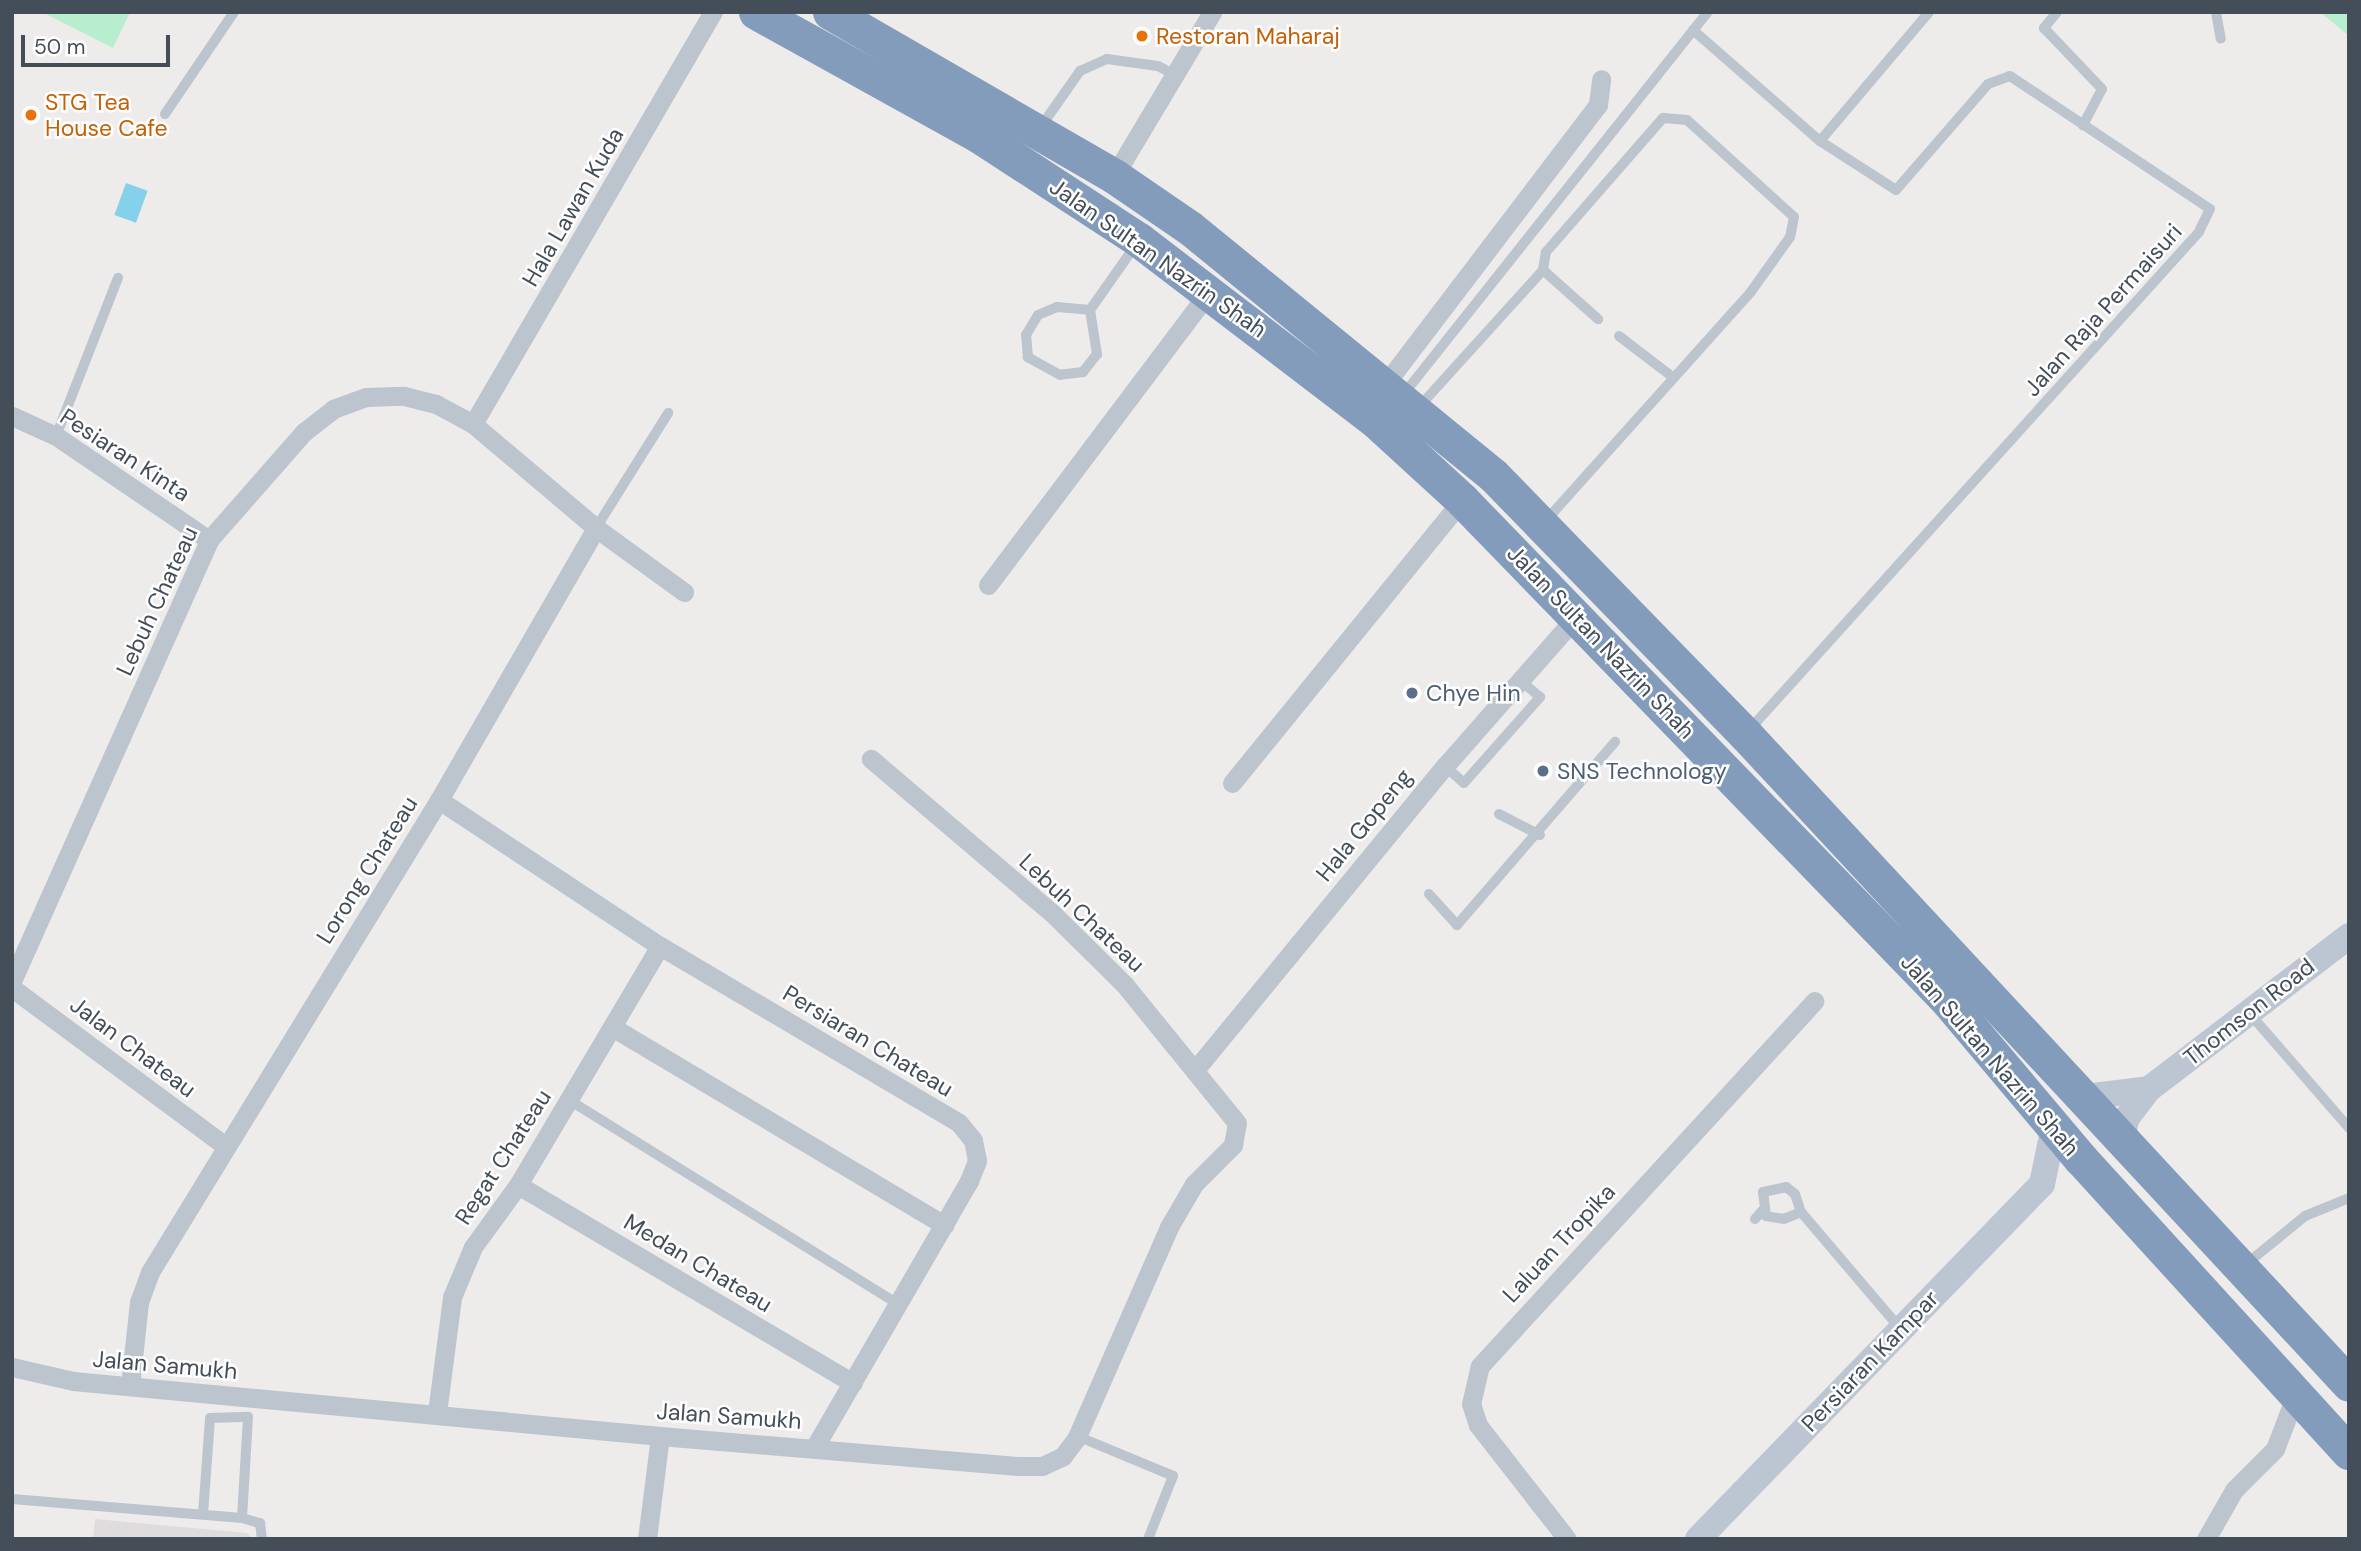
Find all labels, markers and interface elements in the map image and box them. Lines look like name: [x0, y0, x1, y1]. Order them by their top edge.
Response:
scale bar: [24, 21, 173, 65]
place label: Restoran Maharaj: [1156, 22, 1340, 50]
marker: Restoran Maharaj: [1134, 28, 1150, 44]
text: 50 m: [34, 33, 85, 61]
place label: STG Tea House Cafe: [45, 88, 168, 142]
marker: STG Tea House Cafe: [23, 107, 39, 123]
street label: Hala Lawan Kuda: [516, 123, 630, 291]
street label: Jalan Sultan Nazrin Shah: [1044, 173, 1272, 343]
street label: Jalan Raja Permaisuri: [2018, 218, 2188, 402]
street label: Pesiaran Kinta: [55, 403, 195, 507]
street label: Lebuh Chateau: [110, 522, 204, 680]
street label: Jalan Sultan Nazrin Shah: [1501, 540, 1701, 744]
place label: Chye Hin: [1426, 679, 1521, 707]
marker: Chye Hin: [1404, 685, 1420, 701]
place label: SNS Technology: [1557, 757, 1727, 785]
street label: Hala Gopeng: [1310, 763, 1418, 887]
marker: SNS Technology: [1535, 763, 1551, 779]
street label: Lorong Chateau: [311, 791, 423, 949]
street label: Lebuh Chateau: [1014, 848, 1150, 978]
street label: Jalan Sultan Nazrin Shah: [1895, 949, 2085, 1161]
street label: Thomson Road: [2178, 952, 2320, 1072]
street label: Persiaran Chateau: [778, 979, 958, 1103]
street label: Jalan Chateau: [65, 991, 201, 1103]
street label: Regat Chateau: [449, 1084, 557, 1230]
street label: Laluan Tropika: [1497, 1178, 1621, 1308]
street label: Medan Chateau: [619, 1208, 777, 1318]
street label: Persiaran Kampar: [1796, 1285, 1944, 1437]
street label: Jalan Samukh: [91, 1345, 239, 1385]
street label: Jalan Samukh: [656, 1397, 802, 1435]

